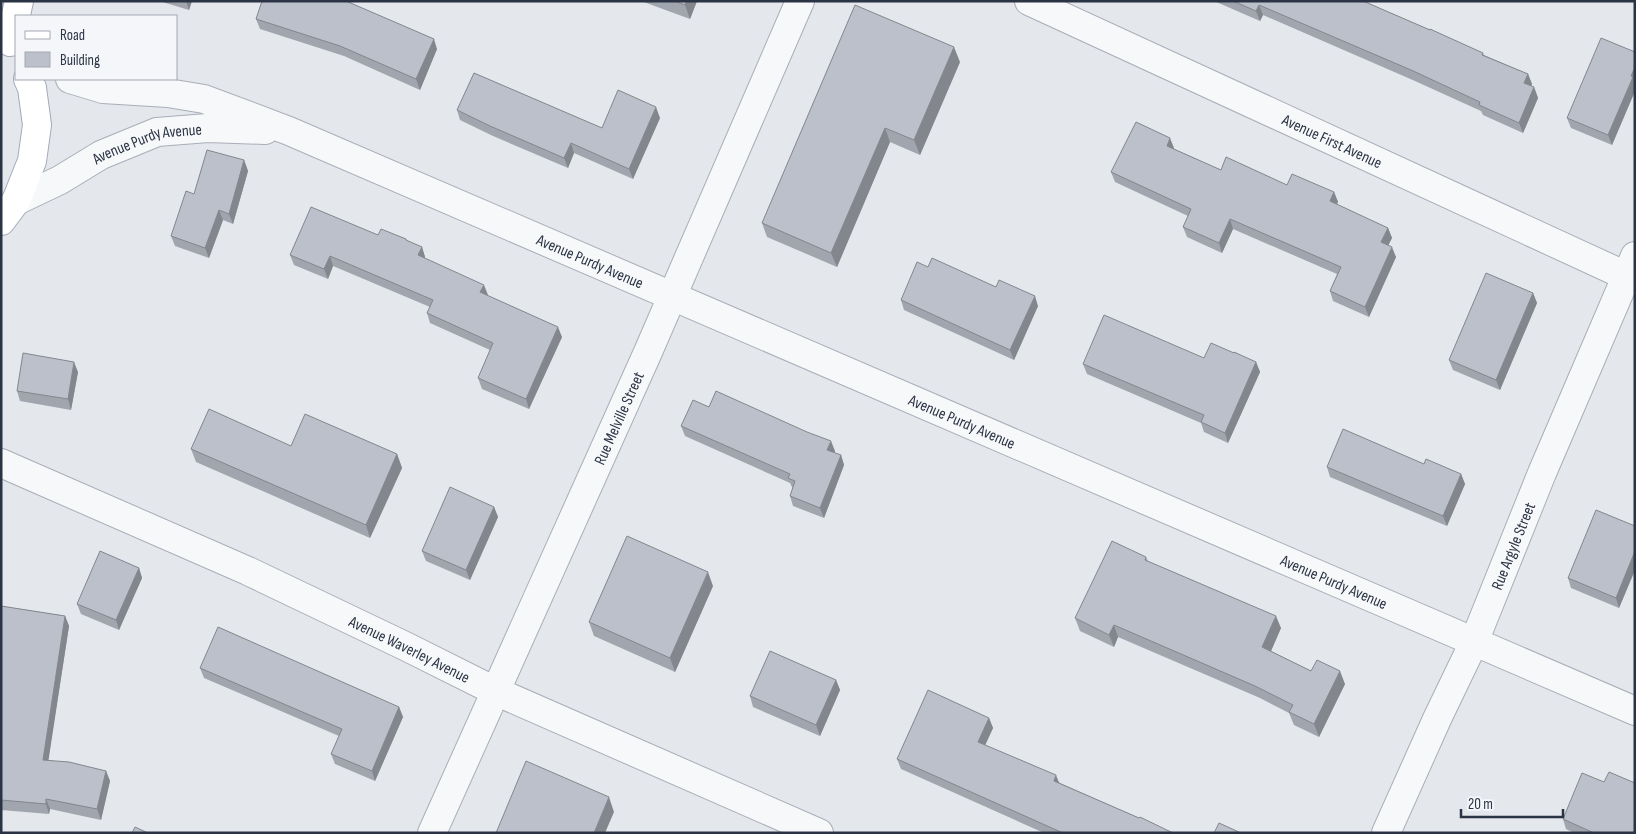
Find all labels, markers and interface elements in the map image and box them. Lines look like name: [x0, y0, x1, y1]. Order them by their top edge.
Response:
legend: [15, 15, 178, 80]
text: Road: [60, 26, 85, 45]
text: Building: [60, 51, 100, 70]
street label: Avenue First Avenue: [1278, 110, 1385, 173]
street label: Avenue Purdy Avenue: [88, 121, 202, 170]
street label: Avenue Purdy Avenue: [533, 231, 646, 294]
street label: Rue Melville Street: [591, 369, 649, 468]
street label: Avenue Purdy Avenue: [905, 391, 1018, 454]
street label: Rue Argyle Street: [1488, 500, 1540, 593]
street label: Avenue Purdy Avenue: [1276, 551, 1390, 614]
street label: Avenue Waverley Avenue: [345, 612, 473, 688]
scale bar: [1461, 786, 1564, 818]
text: 20 m: [1468, 795, 1493, 814]

